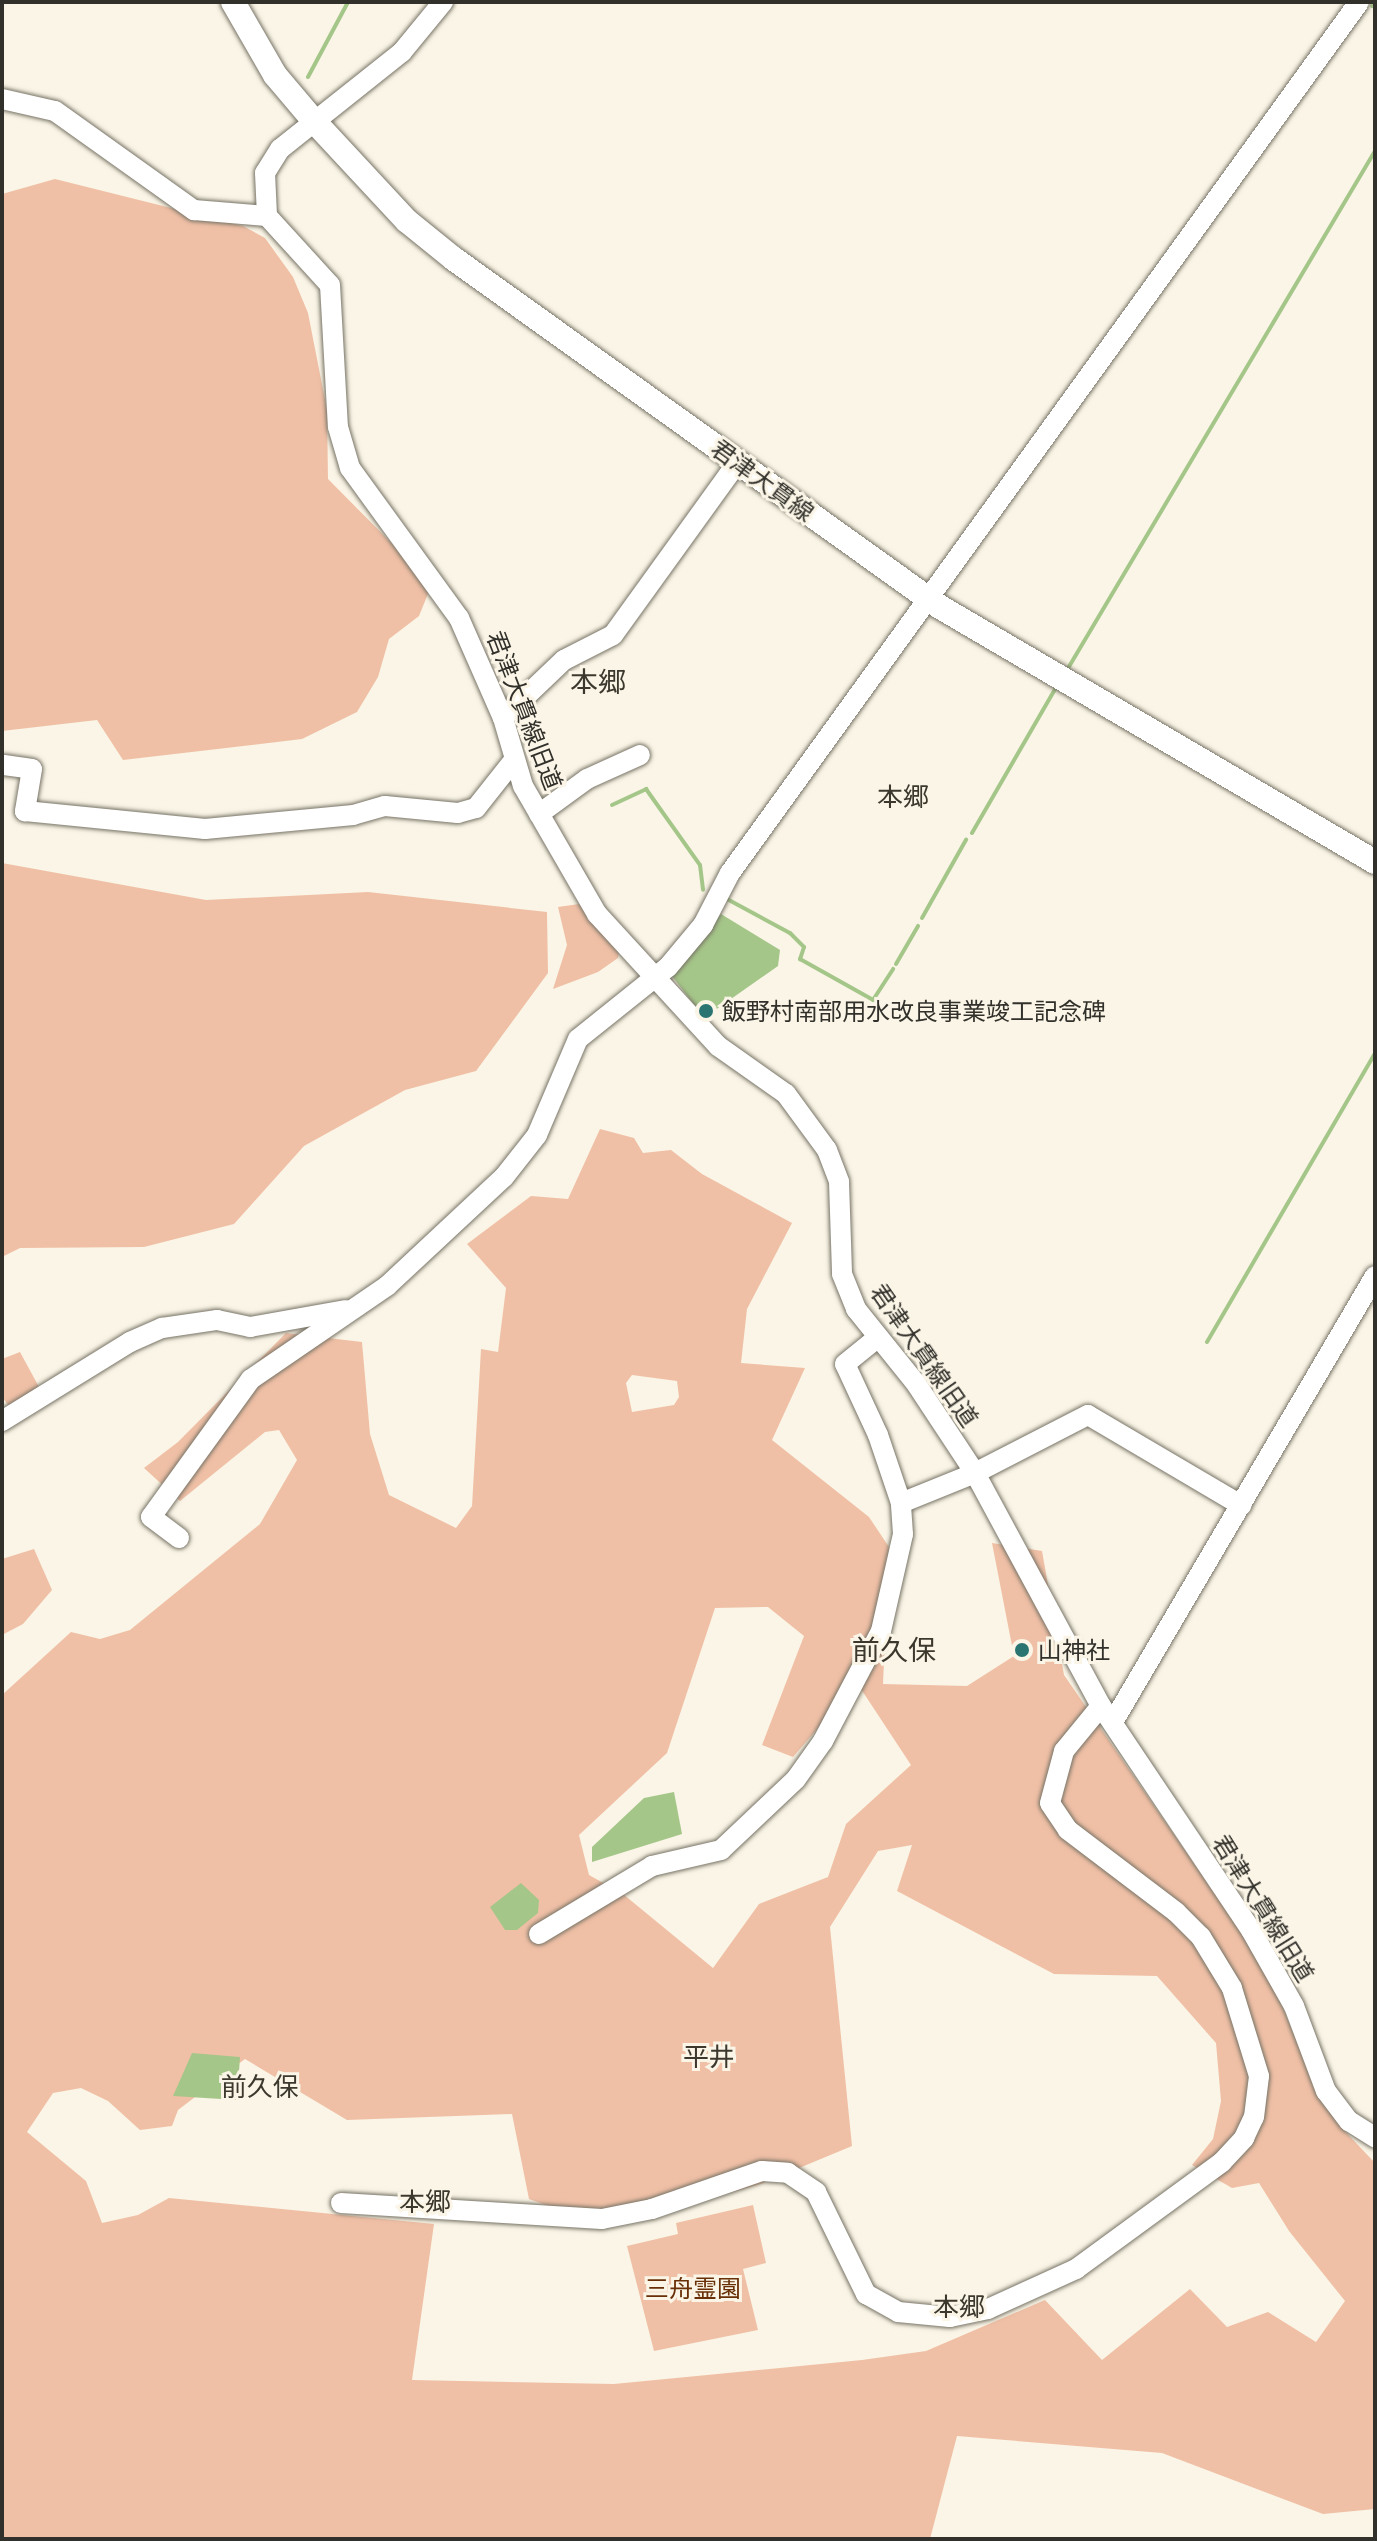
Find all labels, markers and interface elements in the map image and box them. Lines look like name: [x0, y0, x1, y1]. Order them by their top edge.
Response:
street label: 君津大貫線: [706, 433, 820, 527]
street label: 君津大貫線旧道: [481, 626, 569, 794]
district label: 本郷: [570, 664, 626, 698]
district label: 本郷: [877, 780, 929, 812]
place label: 飯野村南部用水改良事業竣工記念碑: [722, 997, 1106, 1025]
marker: 飯野村南部用水改良事業竣工記念碑: [697, 1002, 715, 1020]
street label: 君津大貫線旧道: [865, 1278, 985, 1432]
district label: 前久保: [852, 1632, 936, 1666]
place label: 山神社: [1038, 1636, 1110, 1664]
marker: 山神社: [1013, 1641, 1031, 1659]
street label: 君津大貫線旧道: [1207, 1829, 1321, 1987]
district label: 平井: [683, 2040, 735, 2072]
district label: 前久保: [221, 2070, 299, 2102]
district label: 本郷: [399, 2185, 451, 2217]
park label: 三舟霊園: [645, 2274, 741, 2302]
district label: 本郷: [933, 2290, 985, 2322]

